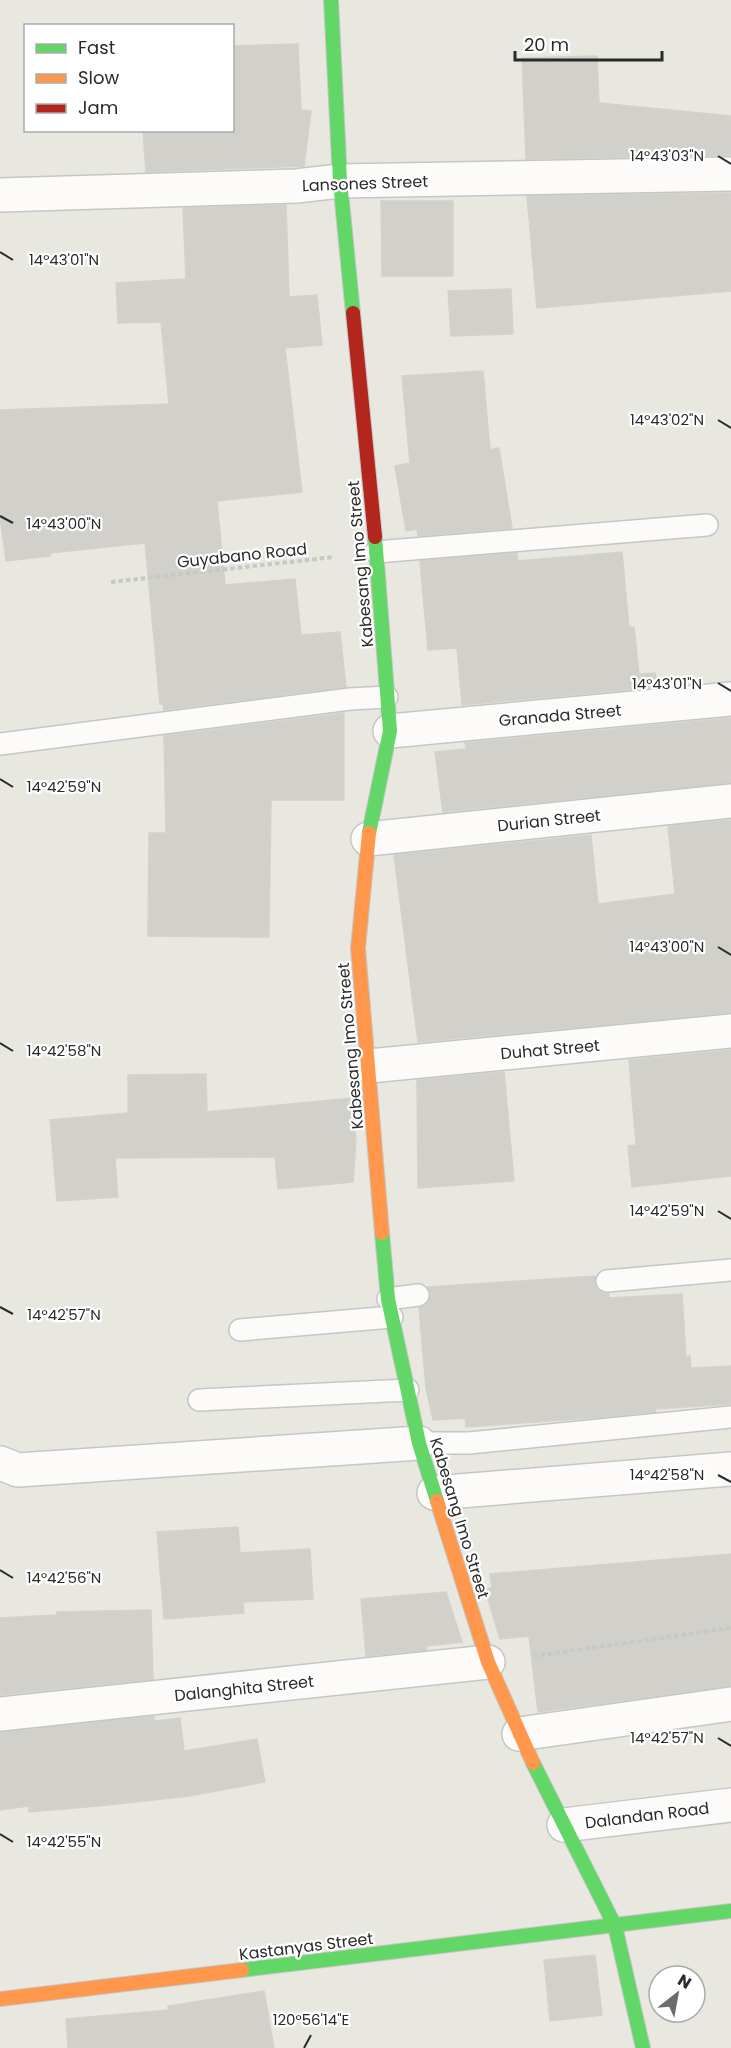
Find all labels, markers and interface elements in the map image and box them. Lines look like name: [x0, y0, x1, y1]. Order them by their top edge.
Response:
legend: [24, 24, 234, 132]
scale bar: [515, 24, 662, 62]
text: 20 m: [524, 32, 569, 57]
text: Fast: [78, 35, 115, 60]
text: Slow: [78, 65, 120, 90]
text: Jam: [78, 95, 118, 120]
text: 14°43'03"N: [630, 145, 704, 166]
street label: Lansones Street: [302, 170, 429, 197]
text: 14°43'01"N: [29, 249, 99, 270]
text: 14°43'02"N: [630, 409, 704, 430]
street label: Kabesang Imo Street: [342, 479, 379, 648]
text: 14°43'00"N: [27, 513, 101, 534]
street label: Guyabano Road: [176, 537, 308, 574]
text: 14°43'01"N: [632, 673, 702, 694]
street label: Granada Street: [498, 699, 623, 732]
text: 14°42'59"N: [27, 776, 101, 797]
street label: Durian Street: [496, 804, 602, 837]
text: 14°43'00"N: [630, 936, 704, 957]
street label: Kabesang Imo Street: [332, 961, 369, 1130]
street label: Duhat Street: [499, 1034, 601, 1065]
text: 14°42'58"N: [27, 1040, 101, 1061]
text: 14°42'59"N: [630, 1200, 704, 1221]
text: 14°42'57"N: [27, 1304, 101, 1325]
street label: Kabesang Imo Street: [424, 1435, 495, 1602]
text: 14°42'58"N: [630, 1464, 704, 1485]
text: 14°42'56"N: [27, 1567, 101, 1588]
street label: Dalanghita Street: [173, 1670, 315, 1707]
text: 14°42'57"N: [630, 1727, 704, 1748]
street label: Dalandan Road: [584, 1796, 710, 1835]
text: 14°42'55"N: [27, 1831, 101, 1852]
street label: Kastanyas Street: [238, 1927, 375, 1966]
north arrow: [647, 1964, 707, 2024]
text: N: [673, 1969, 696, 1995]
text: 120°56'14"E: [273, 2009, 349, 2030]

